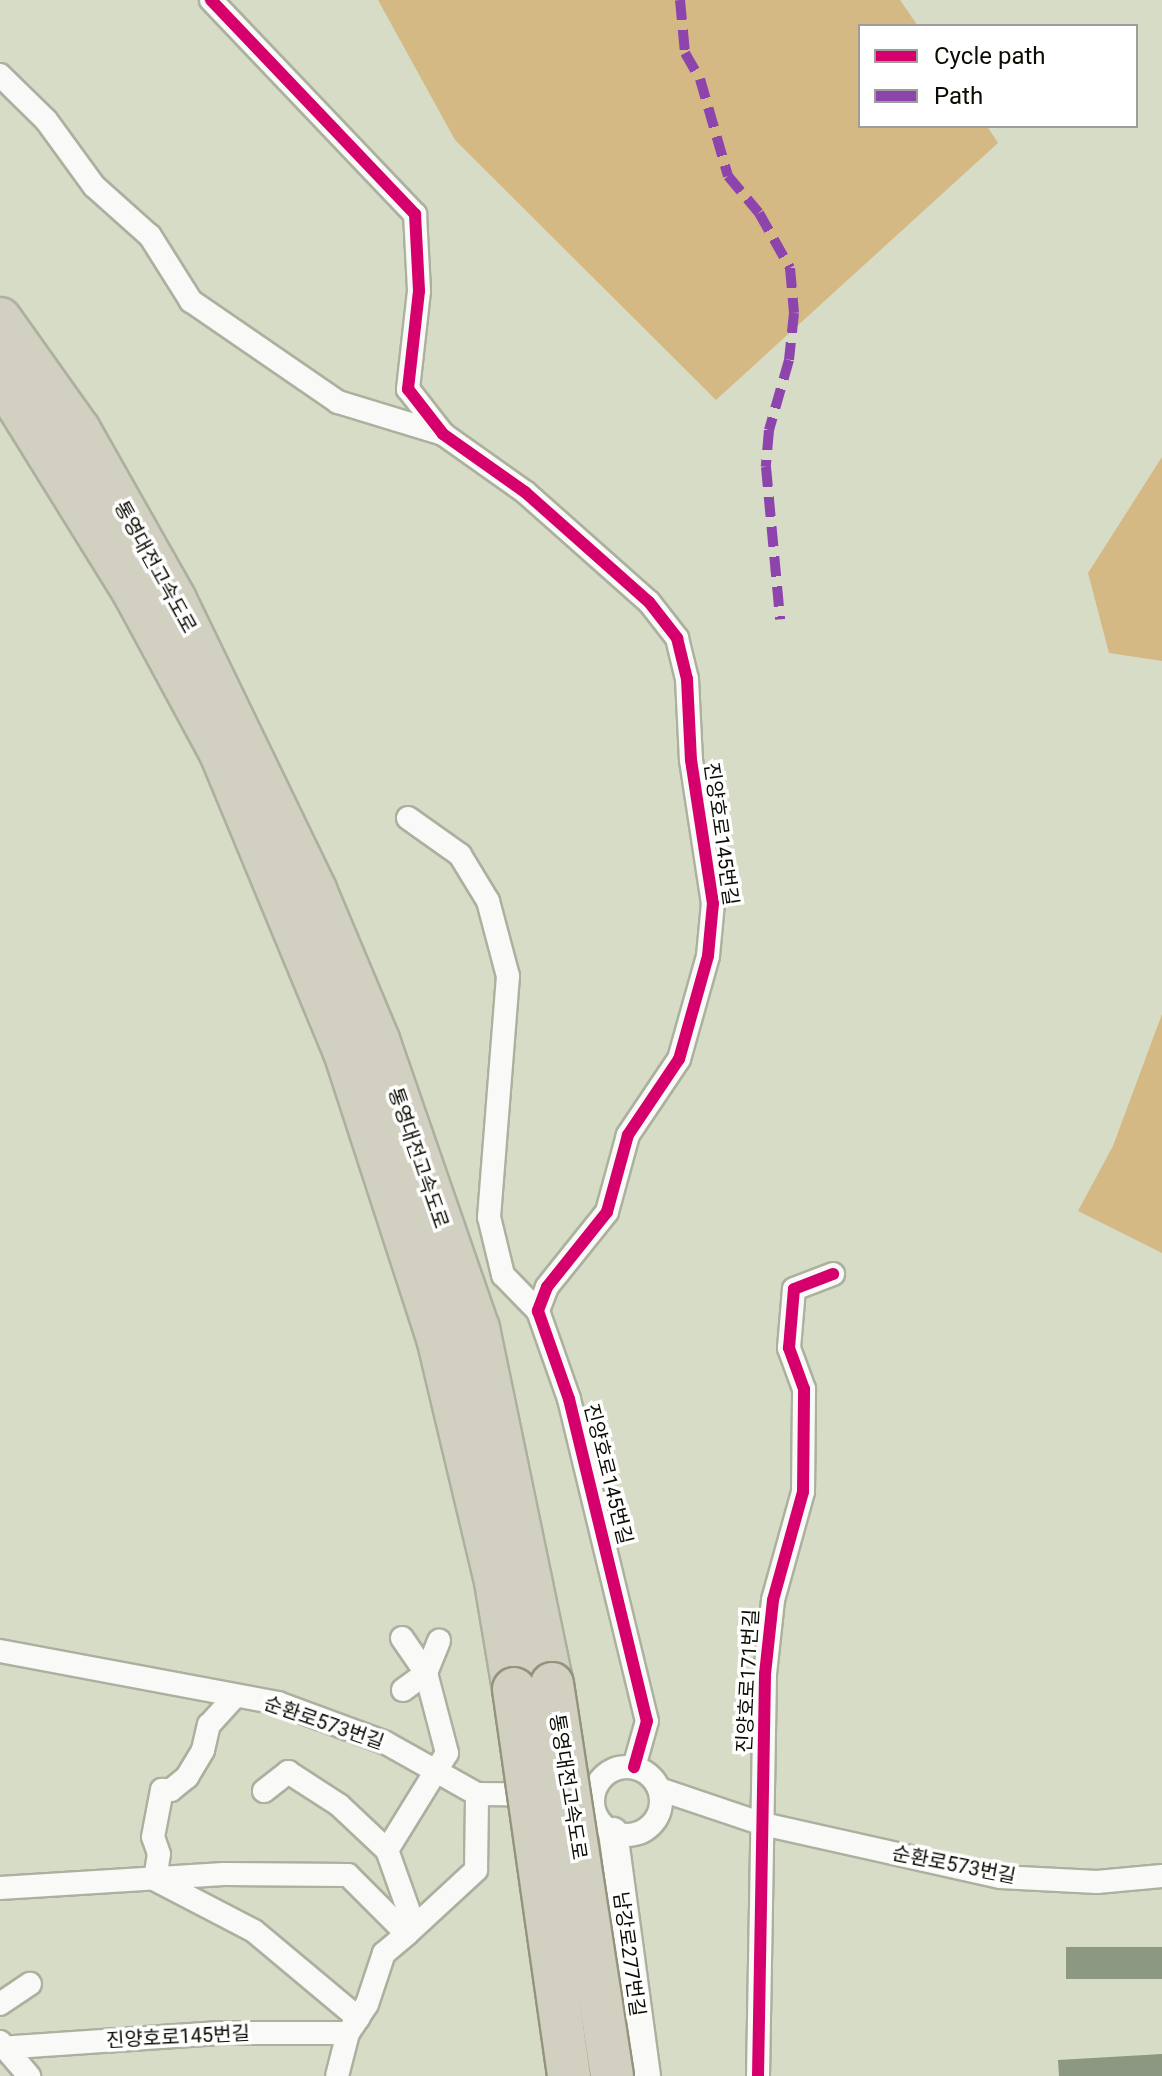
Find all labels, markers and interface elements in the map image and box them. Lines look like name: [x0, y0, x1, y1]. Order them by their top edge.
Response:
legend: [858, 24, 1138, 128]
text: Cycle path: [934, 42, 1046, 70]
text: Path: [934, 82, 983, 110]
street label: 통영대전고속도로: [109, 497, 201, 637]
street label: 진양호로145번길: [699, 761, 743, 907]
street label: 통영대전고속도로: [383, 1085, 453, 1231]
street label: 진양호로145번길: [579, 1401, 637, 1547]
street label: 진양호로171번길: [732, 1608, 764, 1754]
street label: 순환로573번길: [261, 1691, 387, 1755]
street label: 통영대전고속도로: [545, 1712, 591, 1862]
street label: 순환로573번길: [890, 1841, 1018, 1889]
street label: 남강로277번길: [608, 1890, 650, 2018]
street label: 진양호로145번길: [105, 2021, 251, 2053]

